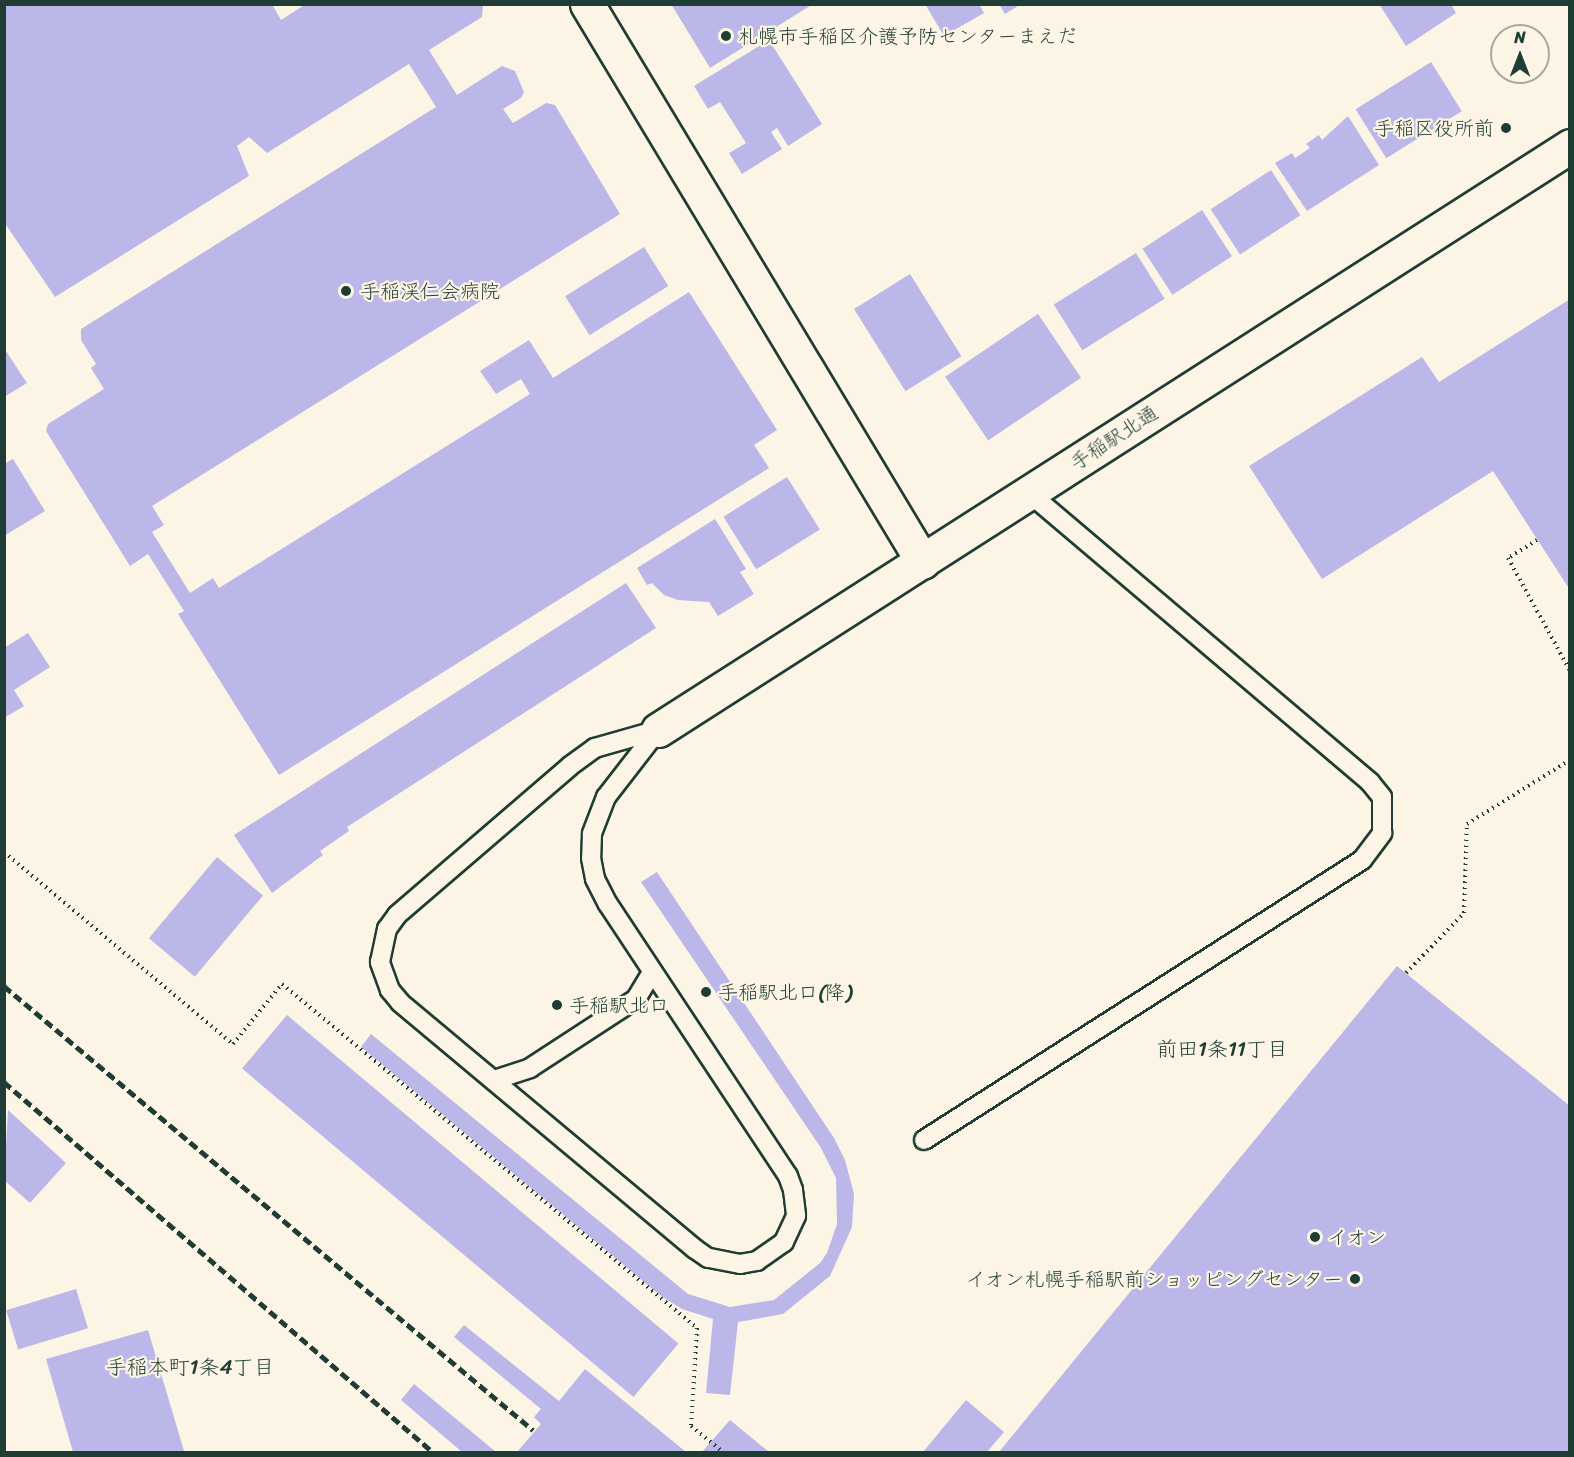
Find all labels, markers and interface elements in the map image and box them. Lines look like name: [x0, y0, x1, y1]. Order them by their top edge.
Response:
text: N: [1514, 23, 1526, 52]
place label: 札幌市手稲区介護予防センターまえだ: [738, 24, 1078, 48]
north arrow: [1490, 24, 1550, 84]
marker: 札幌市手稲区介護予防センターまえだ: [719, 29, 733, 43]
place label: 手稲区役所前: [1374, 116, 1494, 140]
marker: 手稲区役所前: [1499, 121, 1513, 135]
place label: 手稲渓仁会病院: [360, 279, 500, 303]
marker: 手稲渓仁会病院: [337, 282, 355, 300]
street label: 手稲駅北通: [1066, 401, 1162, 475]
place label: 手稲駅北口(降): [718, 980, 852, 1004]
marker: 手稲駅北口(降): [699, 985, 713, 999]
place label: 手稲駅北口: [569, 993, 669, 1017]
marker: 手稲駅北口: [550, 998, 564, 1012]
district label: 前田1条11丁目: [1156, 1036, 1288, 1062]
place label: イオン: [1327, 1225, 1387, 1249]
marker: イオン: [1308, 1230, 1322, 1244]
place label: イオン札幌手稲駅前ショッピングセンター: [963, 1267, 1343, 1291]
marker: イオン札幌手稲駅前ショッピングセンター: [1348, 1272, 1362, 1286]
district label: 手稲本町1条4丁目: [105, 1354, 275, 1380]

